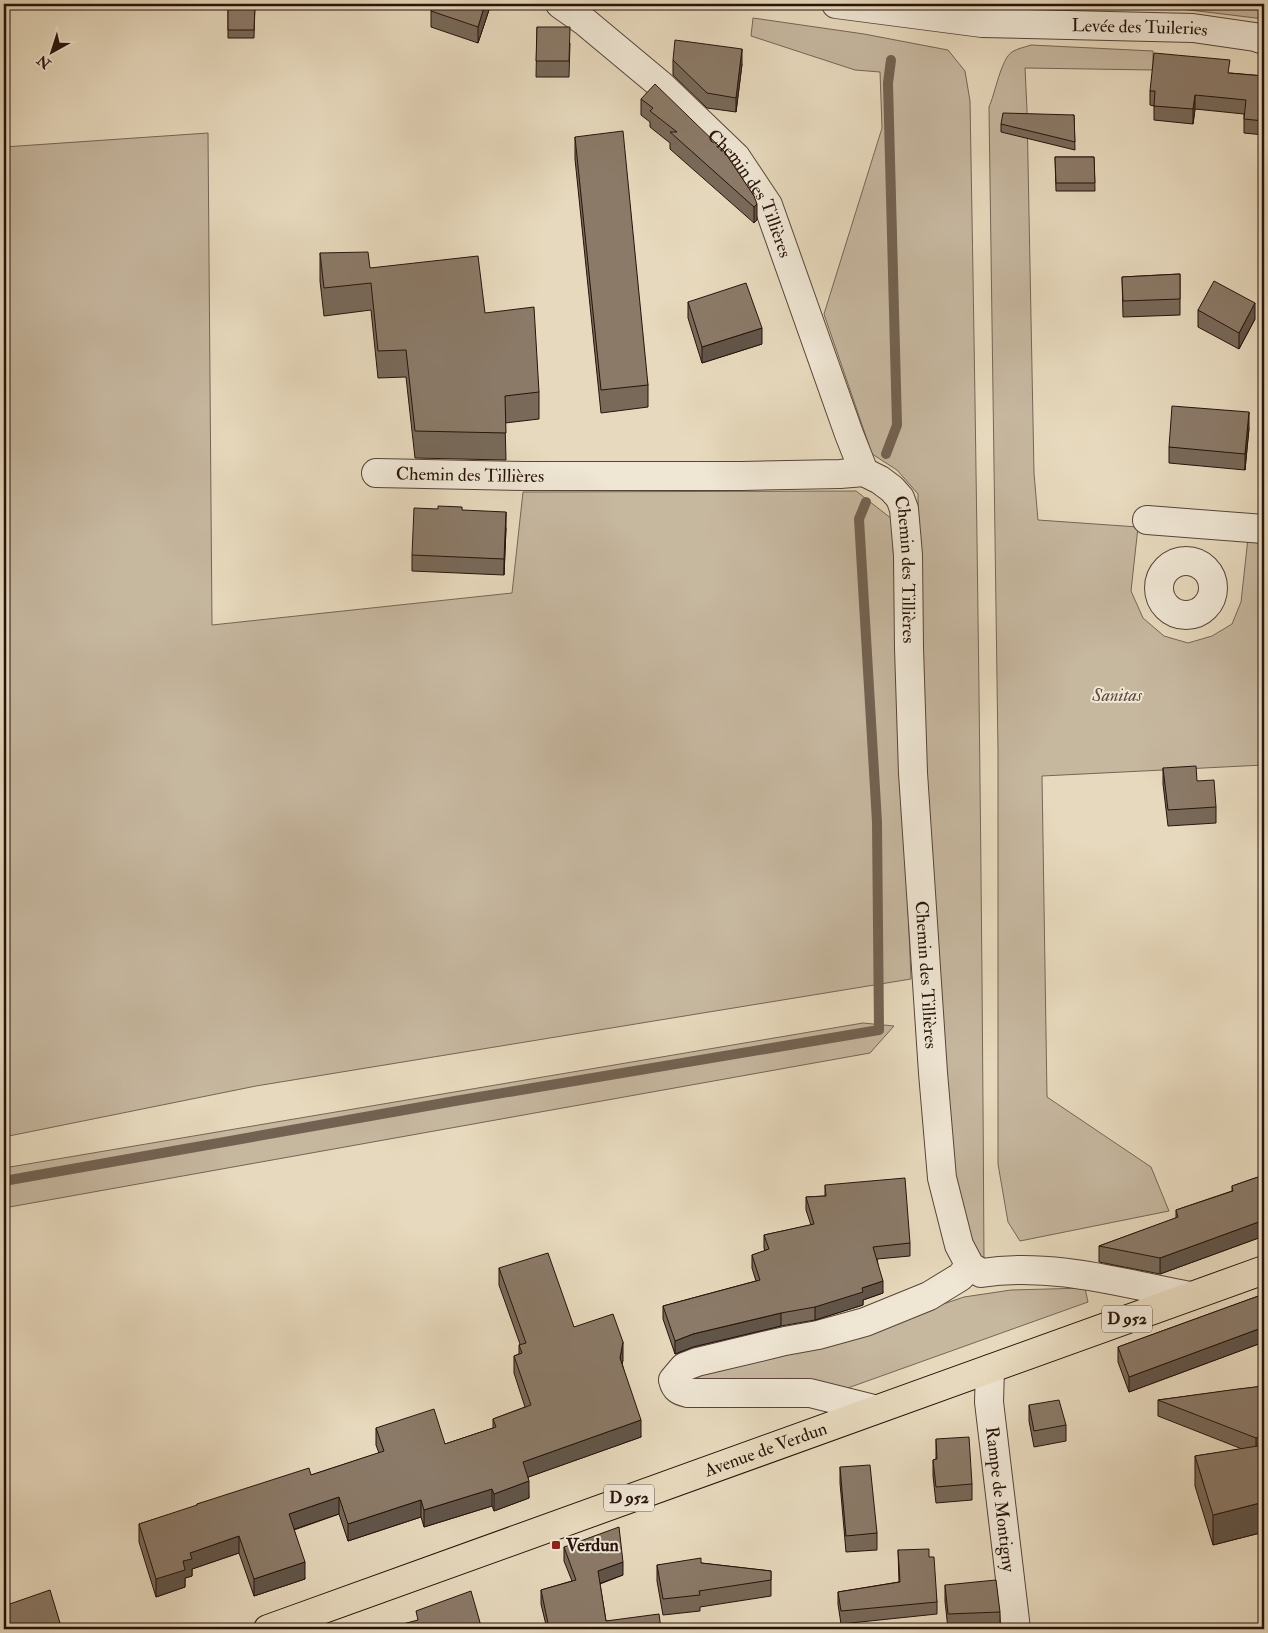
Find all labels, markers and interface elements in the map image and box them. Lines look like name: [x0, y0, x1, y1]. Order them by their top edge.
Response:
street label: Levée des Tuileries: [1071, 14, 1209, 42]
north arrow: [28, 28, 78, 78]
text: N: [34, 51, 55, 73]
street label: Chemin des Tillières: [702, 124, 797, 261]
street label: Chemin des Tillières: [396, 462, 544, 488]
street label: Chemin des Tillières: [889, 492, 920, 643]
park label: Sanitas: [1091, 684, 1143, 707]
street label: Chemin des Tillières: [910, 900, 943, 1049]
road number: D 952: [1102, 1306, 1152, 1332]
street label: Avenue de Verdun: [700, 1417, 830, 1482]
street label: Rampe de Montigny: [981, 1425, 1021, 1574]
road number: D 952: [604, 1485, 654, 1512]
place label: Verdun: [565, 1534, 620, 1557]
marker: Verdun: [550, 1539, 562, 1551]

